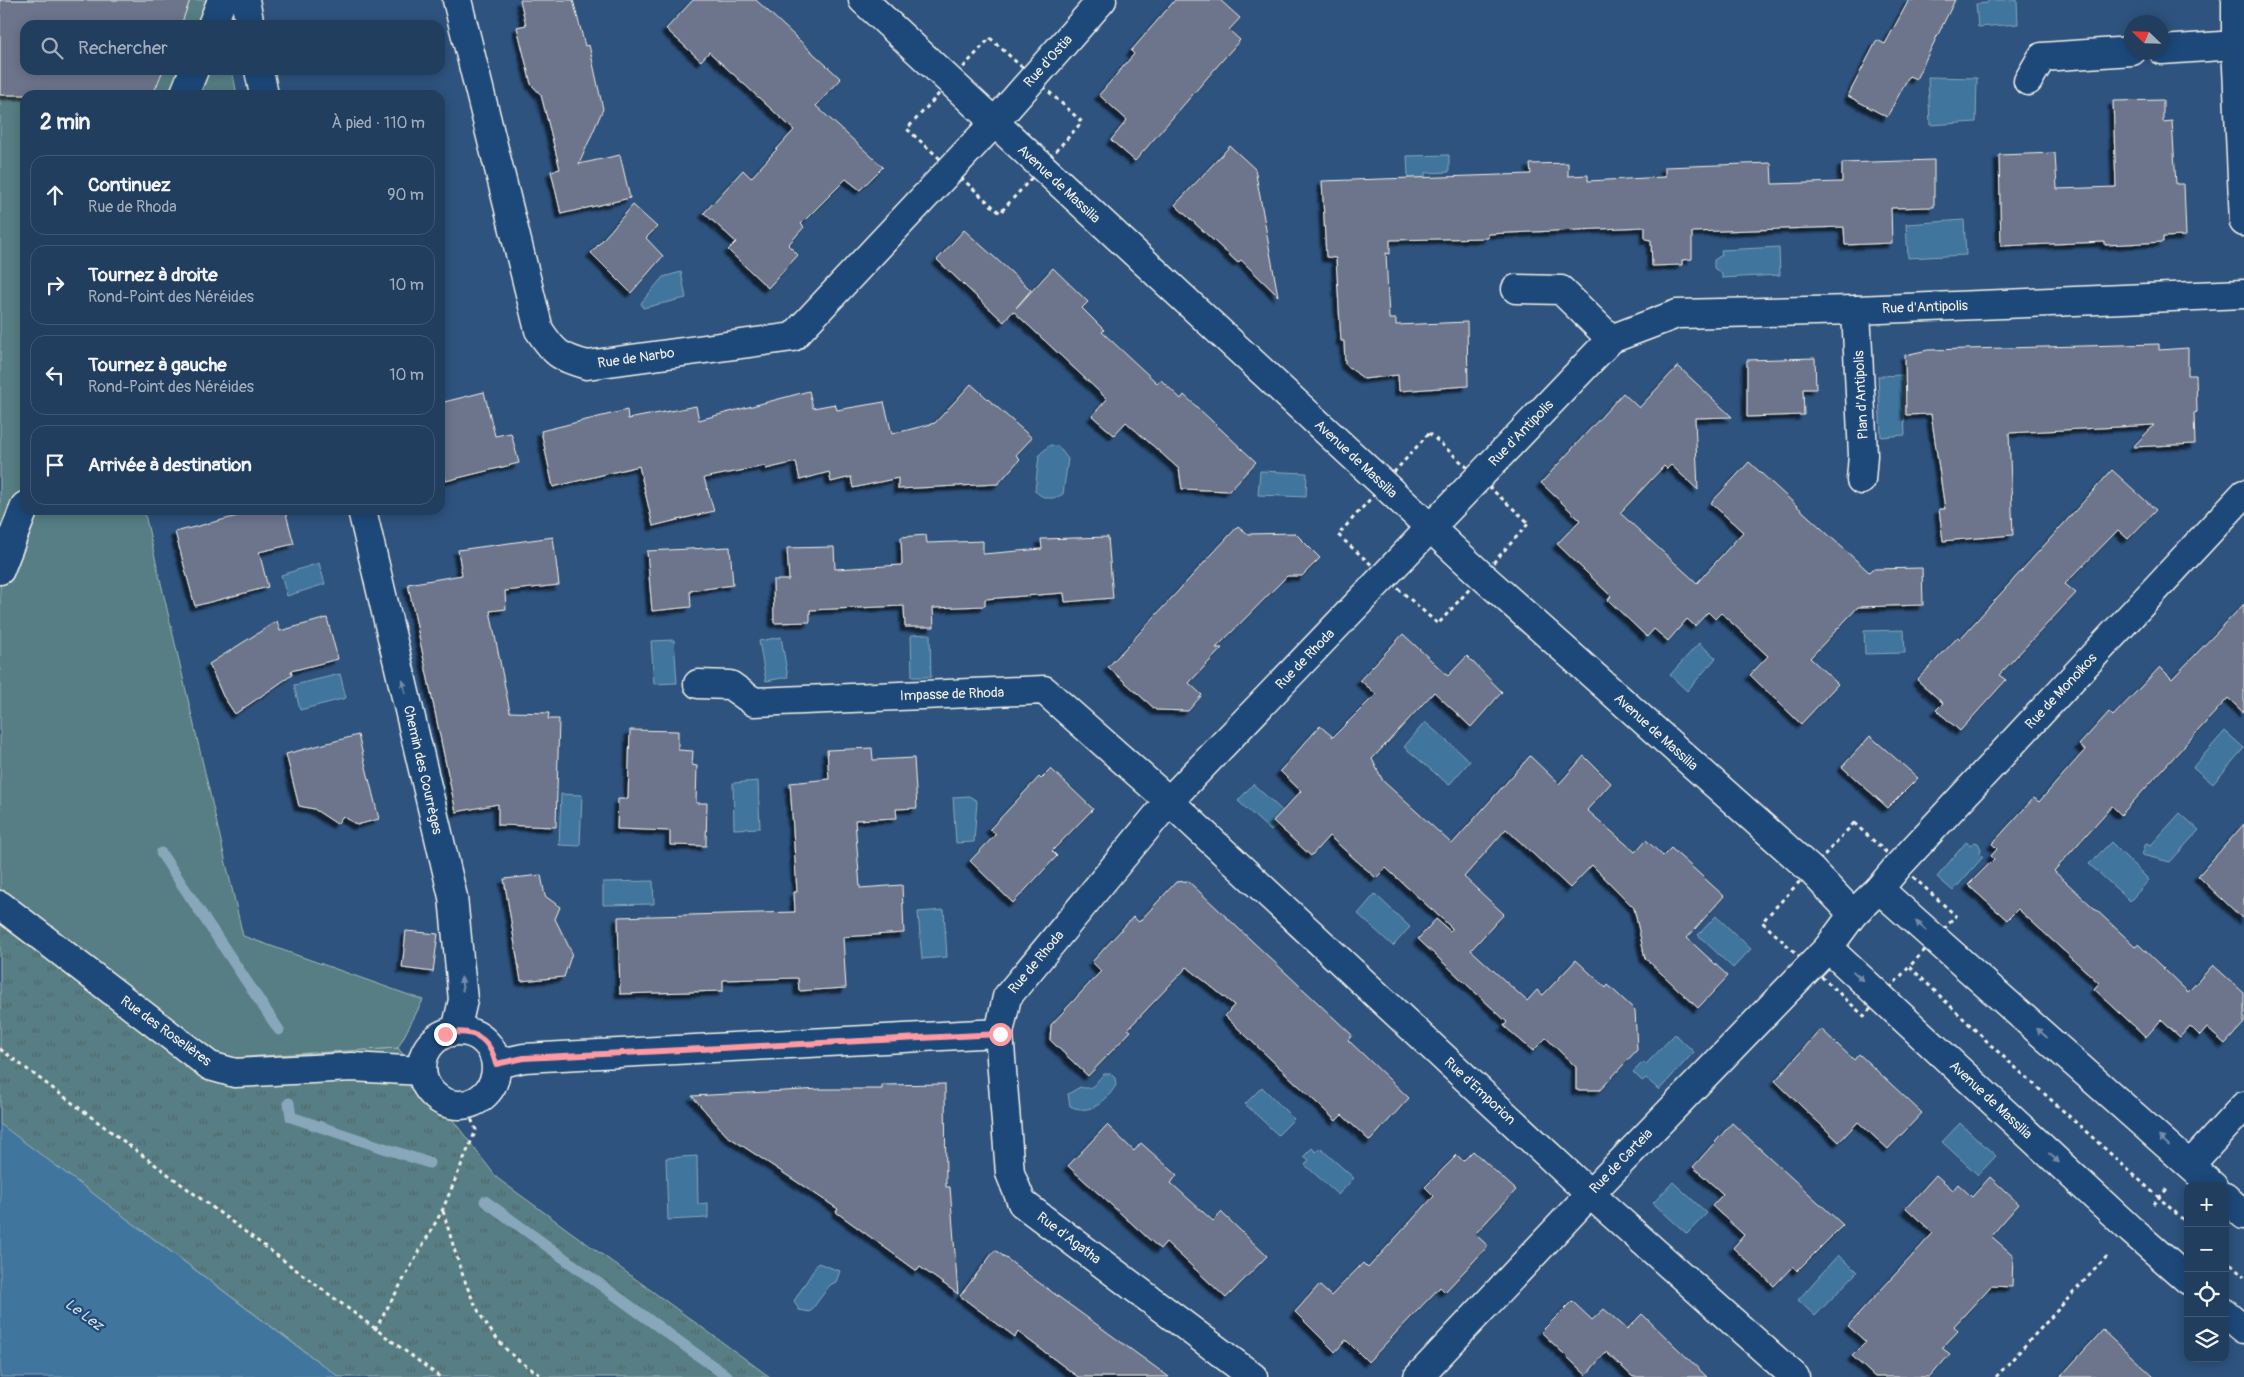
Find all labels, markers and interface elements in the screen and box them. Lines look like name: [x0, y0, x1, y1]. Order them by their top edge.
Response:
north arrow: [2124, 15, 2169, 60]
search box: [20, 20, 445, 75]
street label: Rue d'Ostia: [1020, 31, 1076, 91]
icon: search: [38, 34, 66, 62]
text: Rechercher: [78, 36, 168, 60]
text: 2 min: [40, 109, 90, 136]
text: À pied · 110 m: [331, 113, 425, 133]
street label: Avenue de Massilia: [1014, 141, 1104, 227]
text: Continuez: [88, 173, 171, 197]
icon: ahead: [41, 181, 69, 209]
text: 90 m: [387, 185, 424, 205]
text: Rue de Rhoda: [88, 197, 177, 217]
text: Tournez à droite: [88, 263, 218, 287]
icon: right: [41, 271, 69, 299]
text: 10 m: [389, 275, 424, 295]
text: Rond-Point des Néréides: [88, 287, 254, 307]
street label: Rue d'Antipolis: [1882, 297, 1969, 317]
street label: Rue de Narbo: [596, 344, 676, 372]
street label: Plan d'Antipolis: [1850, 349, 1872, 440]
text: Tournez à gauche: [88, 353, 227, 377]
icon: left: [41, 361, 69, 389]
text: 10 m: [389, 365, 424, 385]
text: Rond-Point des Néréides: [88, 377, 254, 397]
street label: Rue d'Antipolis: [1485, 396, 1557, 470]
street label: Avenue de Massilia: [1311, 416, 1401, 502]
icon: arrive: [41, 451, 69, 479]
text: Arrivée à destination: [88, 453, 252, 477]
street label: Rue de Rhoda: [1272, 625, 1338, 693]
street label: Rue de Monoikos: [2022, 649, 2101, 732]
one-way arrow: [400, 680, 408, 695]
street label: Impasse de Rhoda: [900, 684, 1004, 704]
street label: Avenue de Massilia: [1611, 690, 1701, 774]
street label: Chemin des Courrèges: [400, 704, 446, 837]
one-way arrow: [1914, 920, 1927, 931]
street label: Rue de Rhoda: [1005, 927, 1067, 997]
one-way arrow: [1851, 970, 1863, 982]
one-way arrow: [458, 975, 466, 991]
street label: Rue des Roselières: [117, 992, 215, 1070]
route end: [434, 1023, 457, 1046]
route start: [989, 1023, 1012, 1046]
one-way arrow: [2036, 1028, 2049, 1039]
street label: Rue d'Emporion: [1441, 1054, 1519, 1128]
street label: Avenue de Massilia: [1946, 1057, 2036, 1143]
street label: Rue de Carteia: [1586, 1125, 1656, 1197]
one-way arrow: [2158, 1135, 2170, 1147]
one-way arrow: [2047, 1152, 2059, 1164]
map controls: [2184, 1182, 2229, 1362]
button: +: [2184, 1182, 2229, 1227]
street label: Rue d'Agatha: [1034, 1208, 1104, 1268]
button: −: [2184, 1227, 2229, 1272]
button: locate: [2184, 1272, 2229, 1317]
water label: Le Lez: [61, 1295, 109, 1337]
button: layers: [2184, 1317, 2229, 1362]

